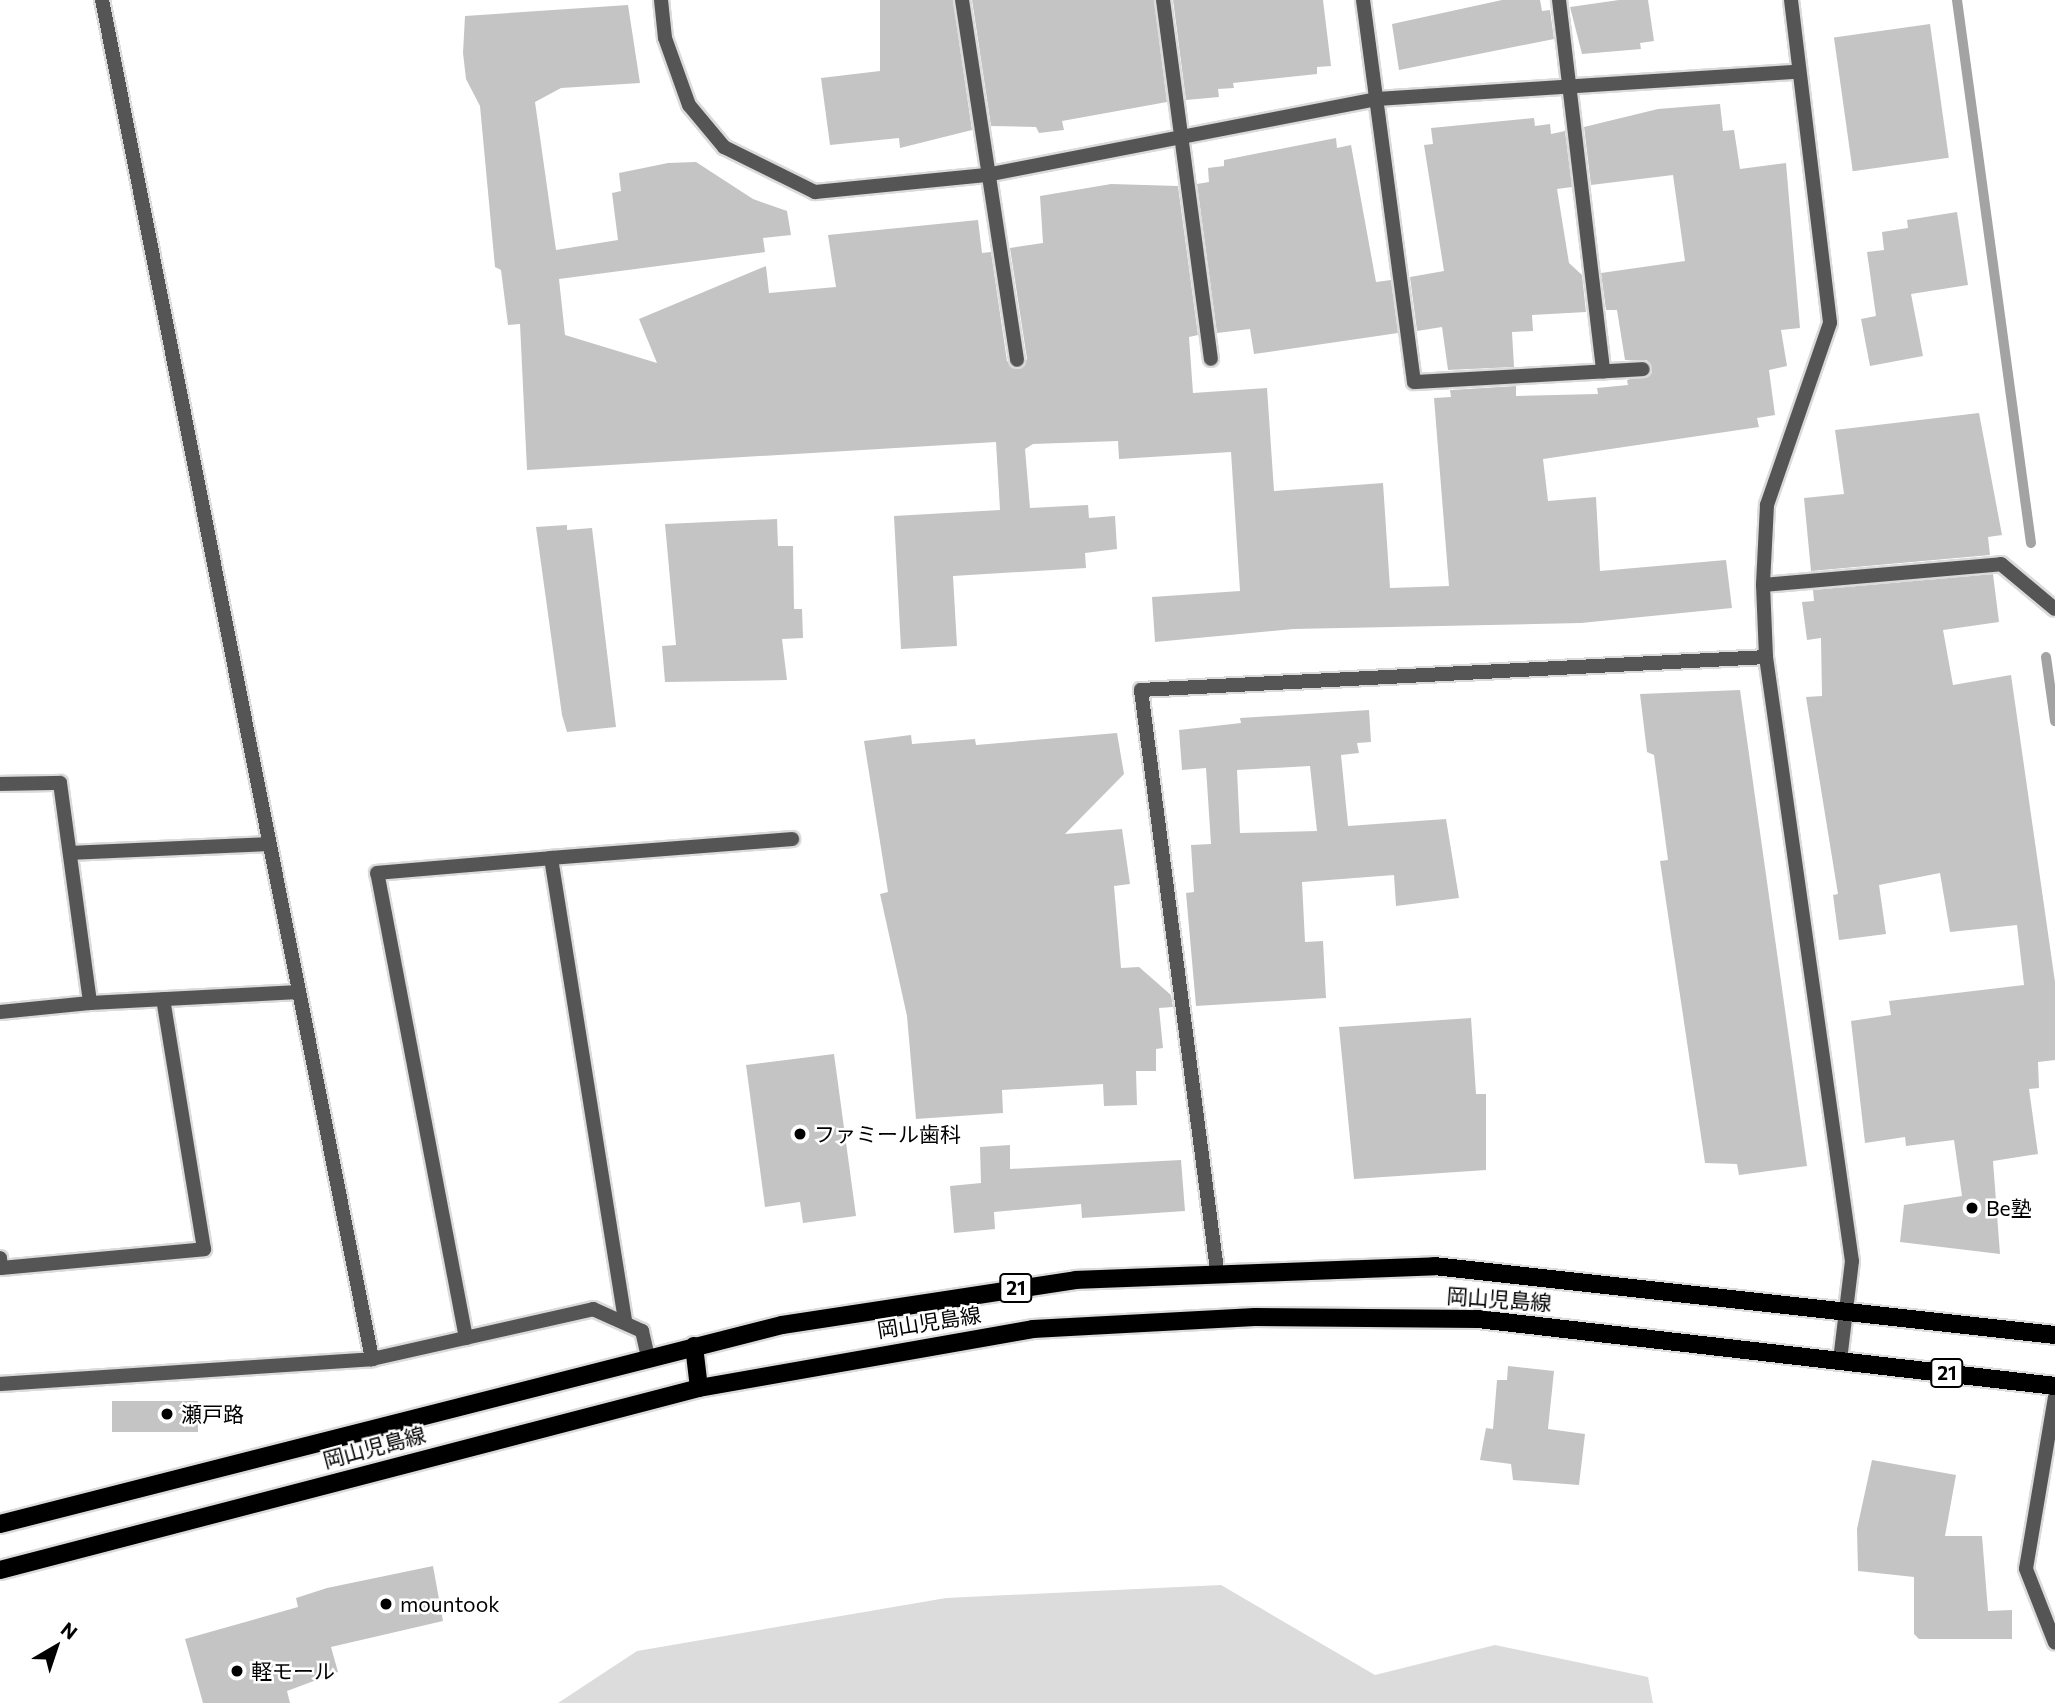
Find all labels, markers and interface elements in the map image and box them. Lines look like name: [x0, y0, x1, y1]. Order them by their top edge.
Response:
place label: ファミール歯科: [814, 1121, 961, 1147]
marker: ファミール歯科: [792, 1126, 808, 1142]
place label: Be塾: [1986, 1195, 2032, 1221]
marker: Be塾: [1964, 1200, 1980, 1216]
road number: 21: [998, 1272, 1034, 1304]
street label: 岡山児島線: [1446, 1283, 1552, 1315]
street label: 岡山児島線: [875, 1301, 983, 1343]
road number: 21: [1930, 1358, 1965, 1388]
place label: 瀬戸路: [181, 1401, 244, 1427]
marker: 瀬戸路: [159, 1406, 175, 1422]
street label: 岡山児島線: [320, 1421, 428, 1473]
place label: mountook: [400, 1591, 500, 1617]
marker: mountook: [378, 1596, 394, 1612]
north arrow: [21, 1612, 91, 1682]
text: N: [57, 1617, 82, 1644]
place label: 軽モール: [251, 1658, 335, 1684]
marker: 軽モール: [229, 1663, 245, 1679]

